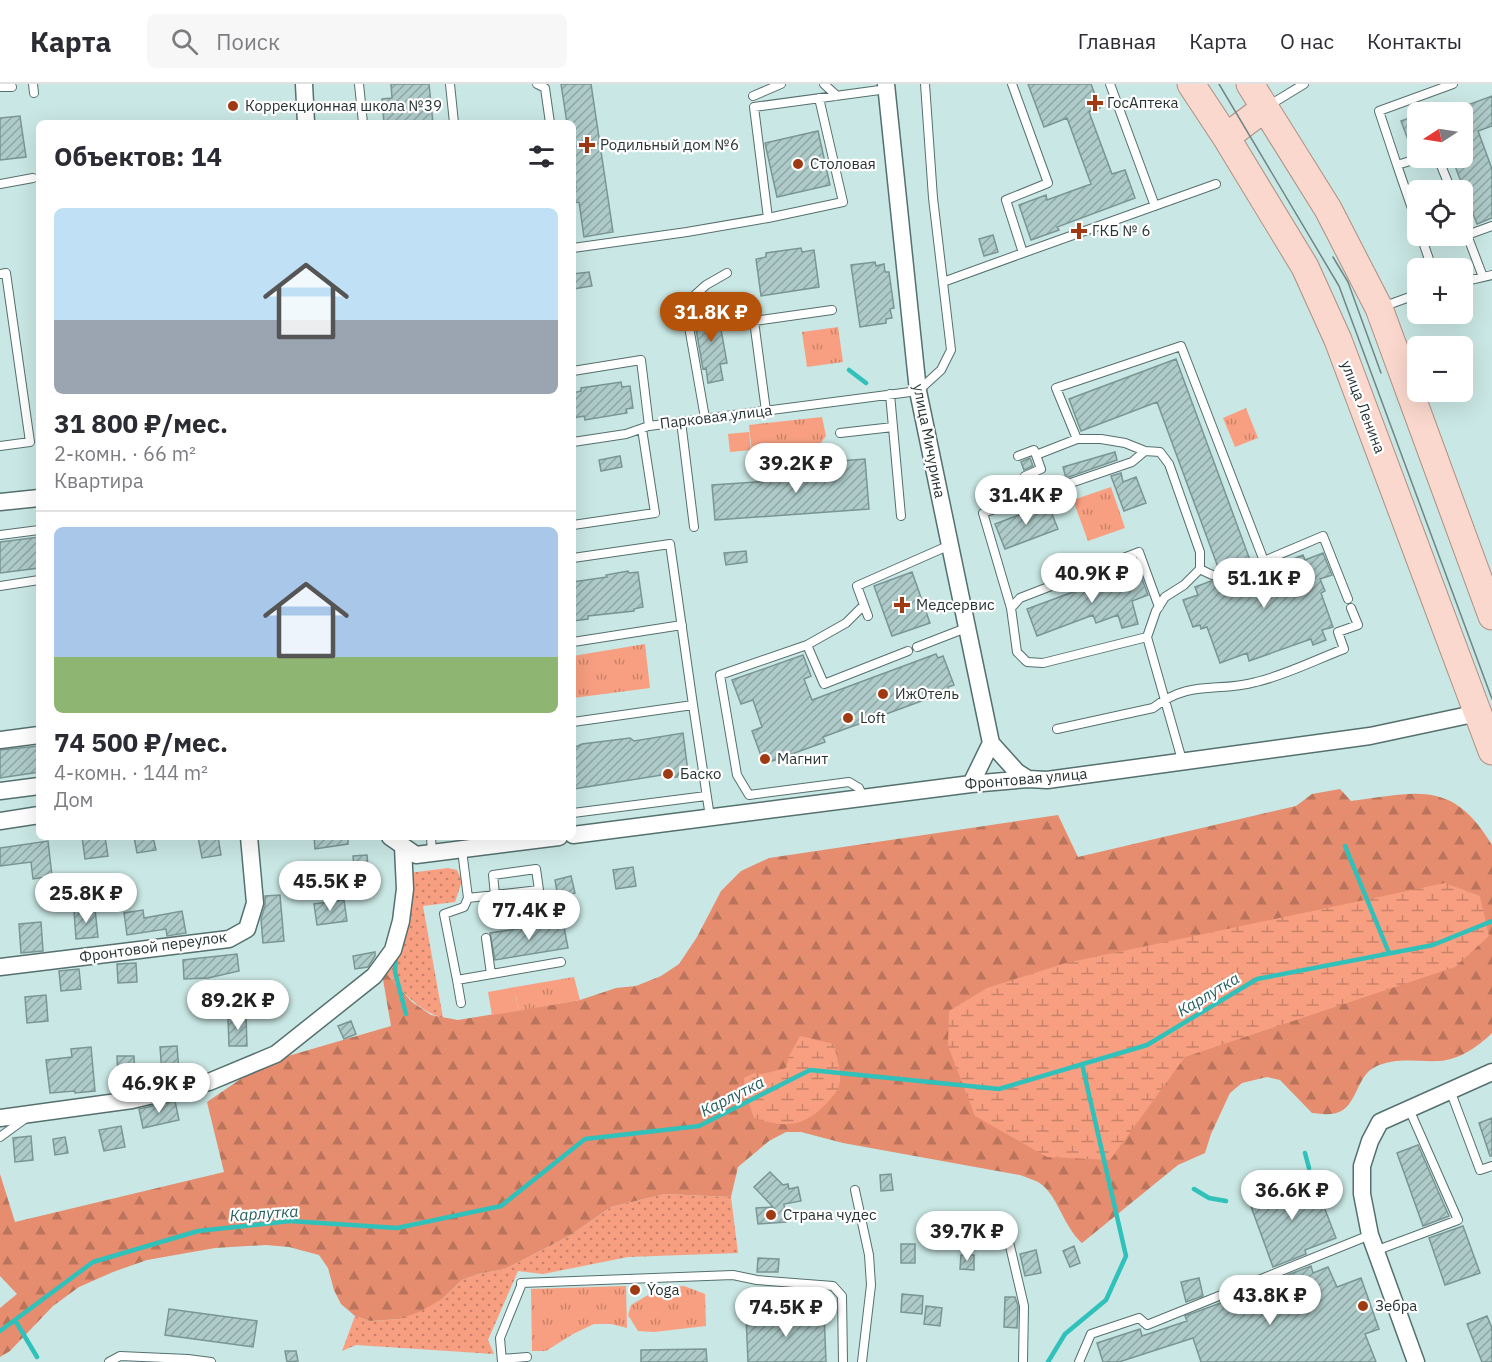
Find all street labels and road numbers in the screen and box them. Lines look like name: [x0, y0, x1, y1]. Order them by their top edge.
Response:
street label: улица Ленина: [1337, 358, 1390, 456]
street label: улица Мичурина: [909, 382, 950, 500]
street label: Парковая улица: [659, 400, 773, 433]
street label: Фронтовая улица: [964, 764, 1088, 793]
street label: Фронтовой переулок: [78, 927, 228, 966]

